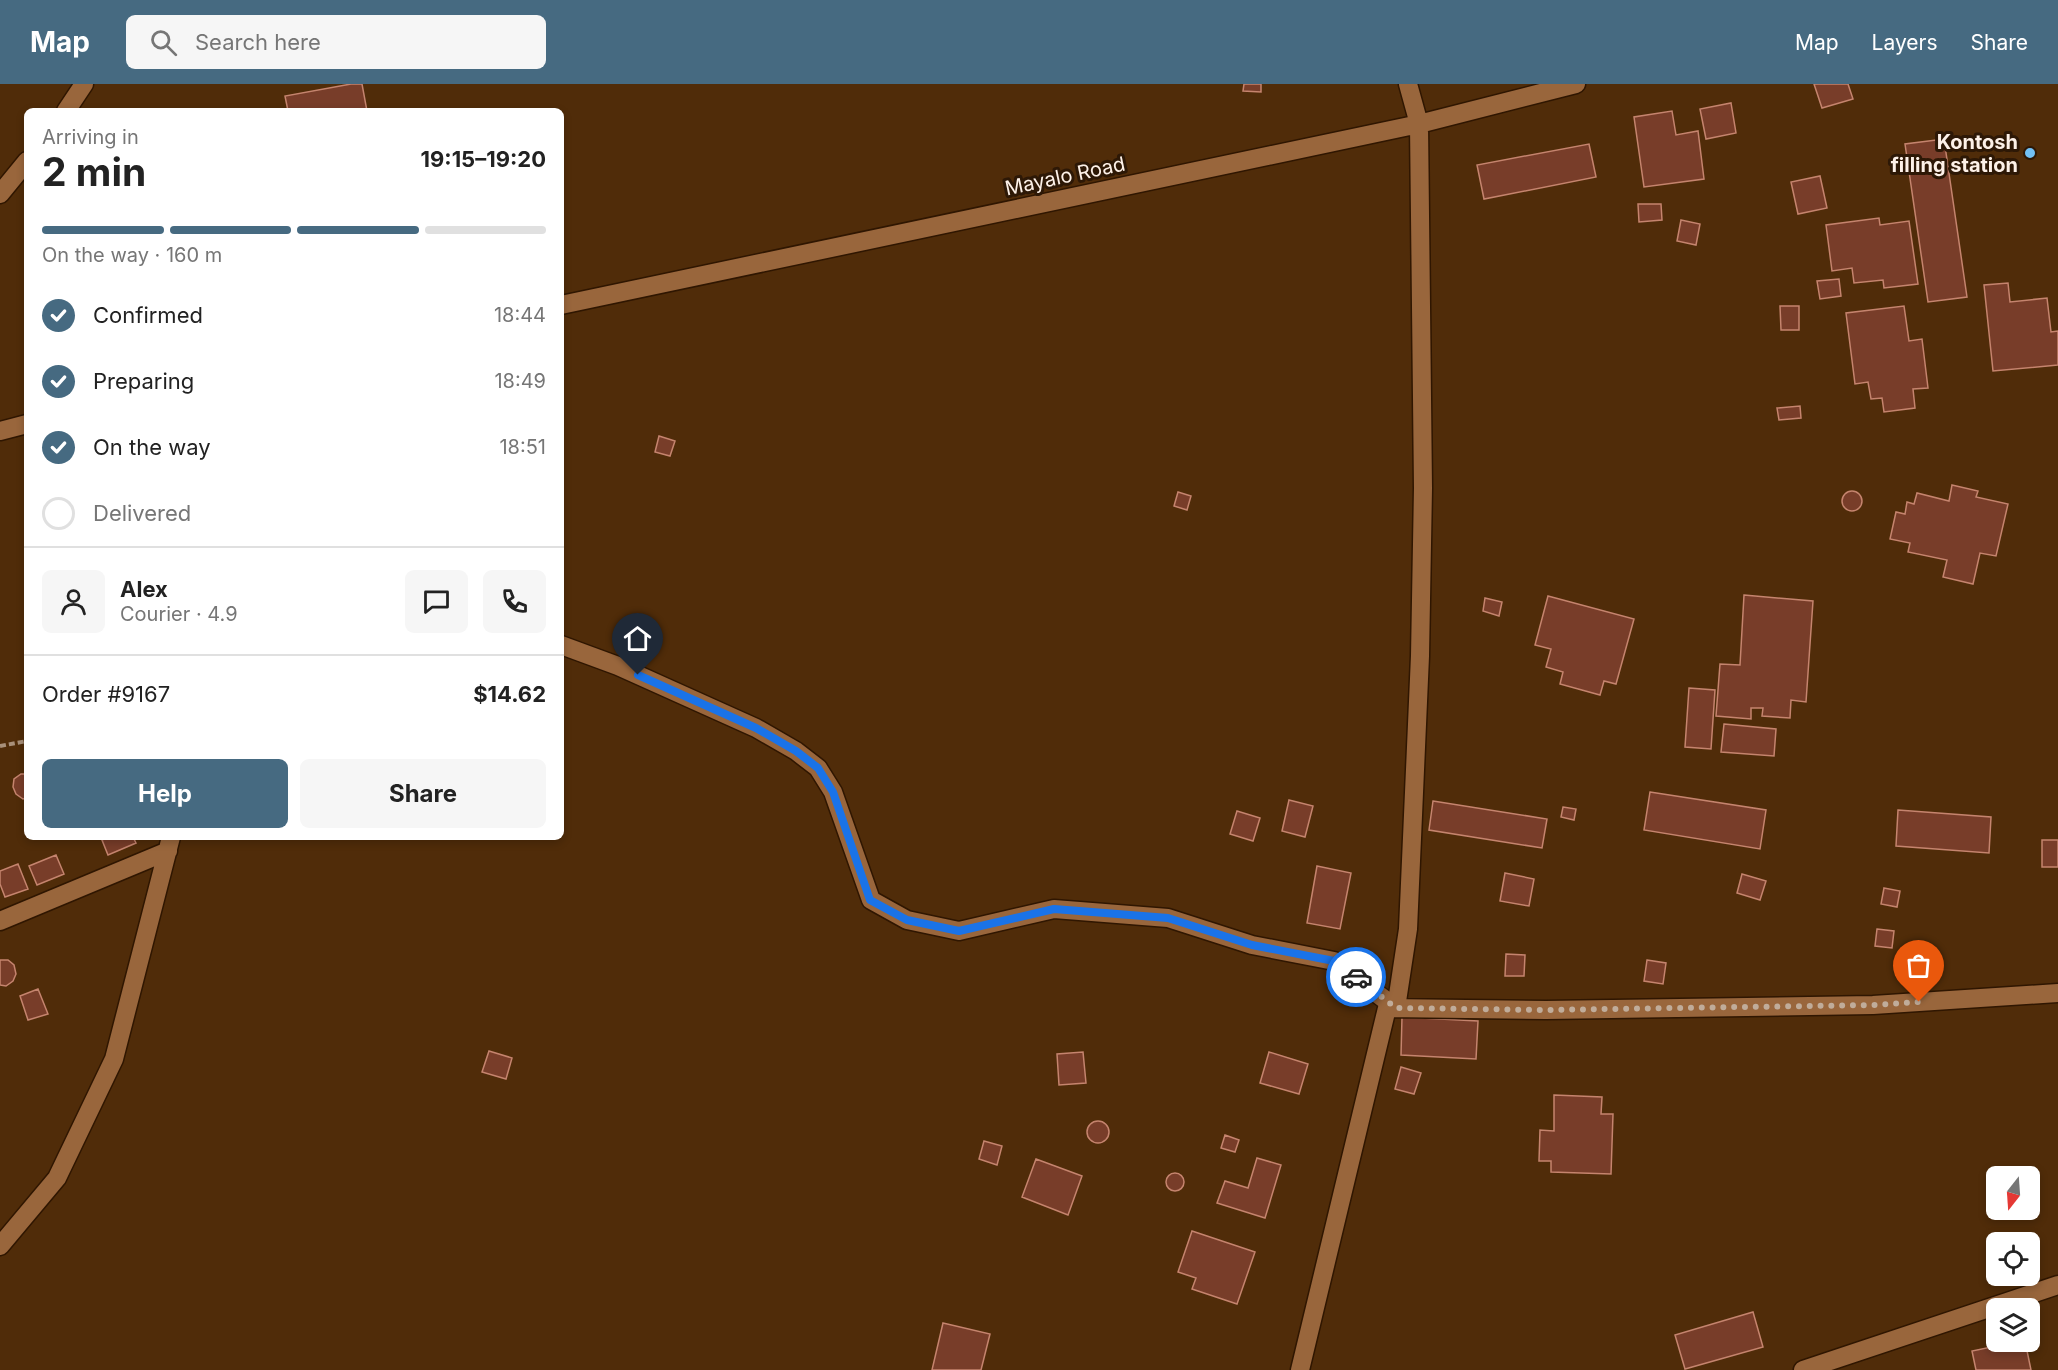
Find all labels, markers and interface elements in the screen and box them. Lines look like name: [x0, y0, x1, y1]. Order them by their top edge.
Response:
search box: [126, 15, 546, 69]
text: Map: [30, 25, 90, 59]
icon: search: [147, 26, 180, 59]
text: Search here: [195, 29, 321, 55]
text: Map: [1795, 30, 1839, 55]
text: Layers: [1872, 30, 1938, 55]
text: Share: [1971, 30, 2028, 55]
text: Arriving in: [42, 125, 139, 149]
place label: Kontosh filling station: [1891, 130, 2018, 177]
text: 19:15–19:20: [421, 146, 546, 172]
marker: Kontosh filling station: [2023, 146, 2037, 160]
text: 2 min: [42, 148, 146, 195]
street label: Mayalo Road: [1003, 152, 1127, 200]
text: On the way · 160 m: [42, 243, 222, 267]
icon: check: [42, 299, 75, 332]
text: Confirmed: [93, 302, 203, 328]
text: 18:44: [494, 303, 546, 327]
icon: check: [42, 365, 75, 398]
text: Preparing: [93, 368, 194, 394]
text: 18:49: [494, 369, 546, 393]
icon: check: [42, 431, 75, 464]
text: On the way: [93, 434, 211, 460]
text: 18:51: [499, 435, 546, 459]
text: Delivered: [93, 500, 191, 526]
button: person: [42, 570, 105, 633]
button: chat: [405, 570, 468, 633]
button: phone: [483, 570, 546, 633]
text: Alex: [120, 576, 168, 602]
text: Courier · 4.9: [120, 602, 238, 626]
pin: [612, 613, 663, 675]
icon: home: [621, 622, 654, 655]
text: Order #9167: [42, 681, 170, 707]
text: $14.62: [473, 681, 546, 707]
button: Help: [42, 759, 288, 828]
button: Share: [300, 759, 546, 828]
pin: [1893, 940, 1944, 1002]
courier: [1326, 947, 1386, 1007]
icon: bag: [1902, 949, 1935, 982]
icon: car: [1340, 961, 1373, 994]
north arrow: [1986, 1166, 2040, 1220]
map controls: [1986, 1166, 2040, 1352]
button: locate: [1986, 1232, 2040, 1286]
button: layers: [1986, 1298, 2040, 1352]

